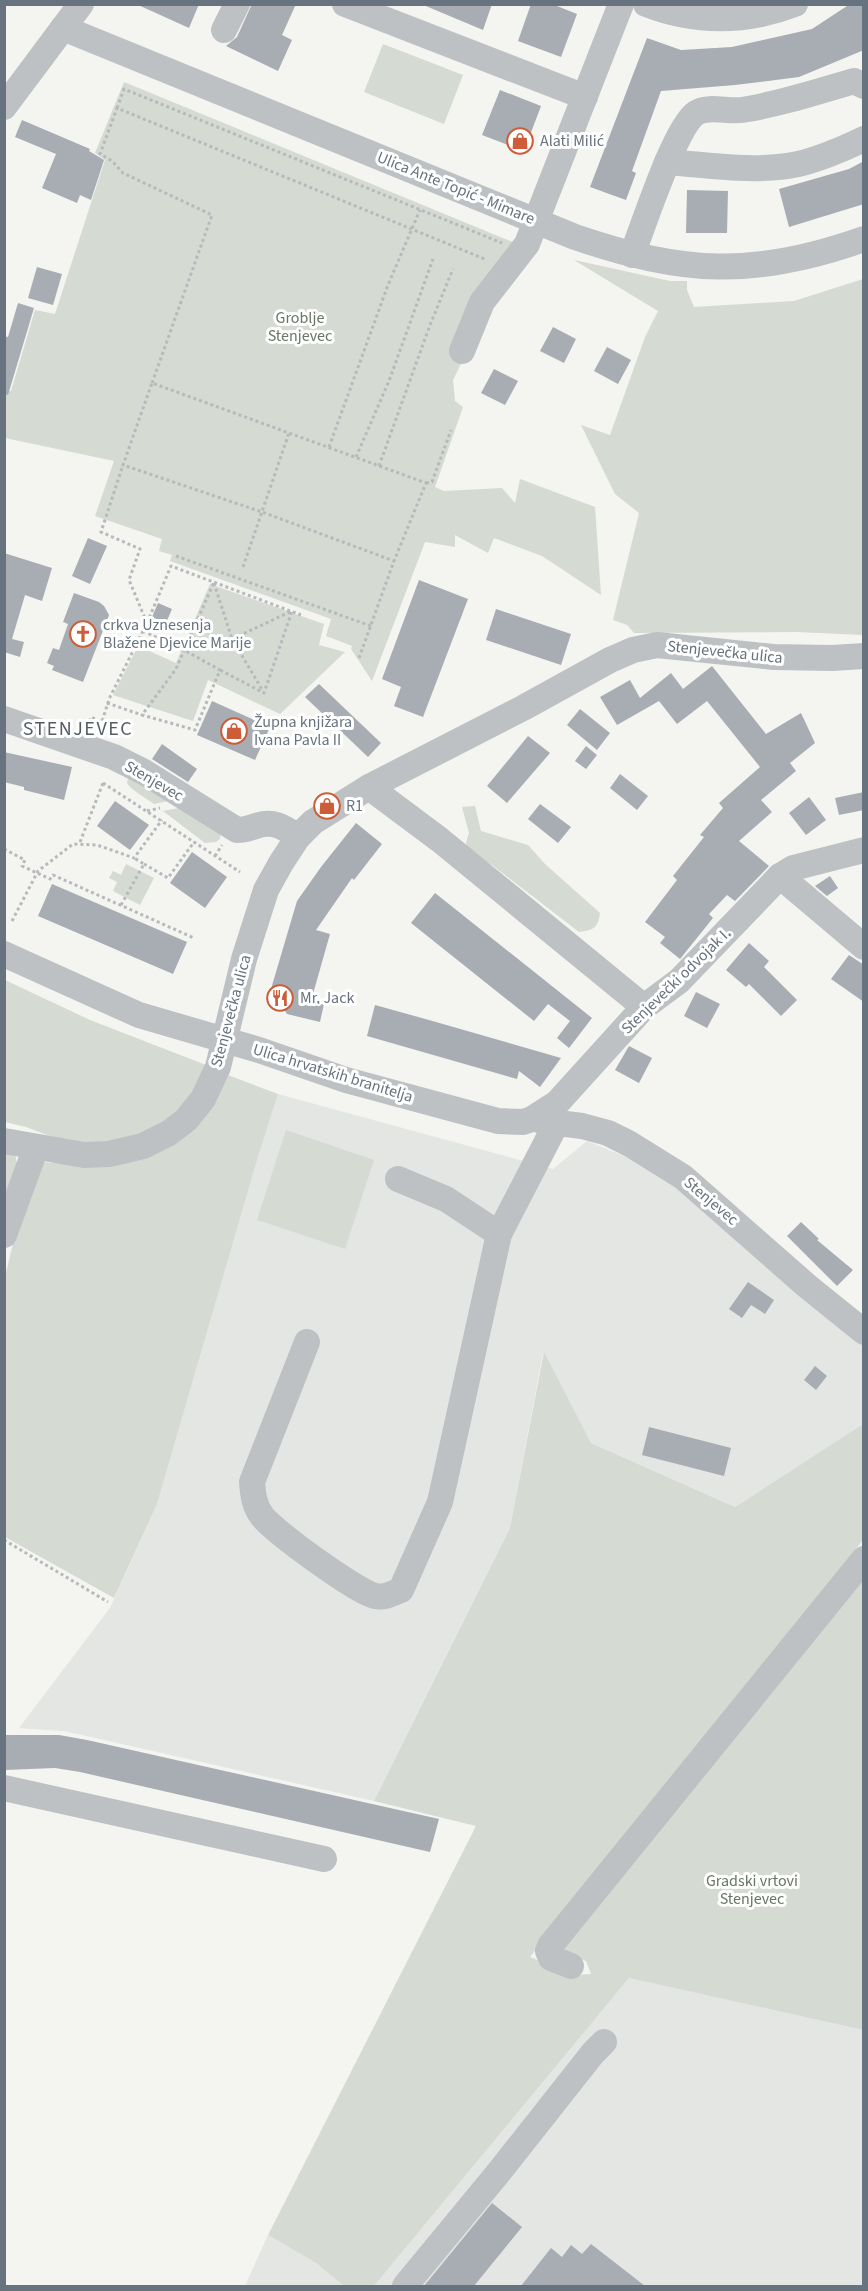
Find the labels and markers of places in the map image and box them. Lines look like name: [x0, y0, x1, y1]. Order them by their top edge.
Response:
shop icon: Alati Milić: [505, 126, 535, 156]
place label: Alati Milić: [540, 130, 604, 152]
place label: crkva Uznesenja Blažene Djevice Marije: [103, 614, 251, 654]
church icon: crkva Uznesenja Blažene Djevice Marije: [68, 619, 98, 649]
place label: Župna knjižara Ivana Pavla II: [254, 711, 352, 751]
shop icon: Župna knjižara Ivana Pavla II: [219, 716, 249, 746]
shop icon: R1: [312, 791, 342, 821]
place label: R1: [346, 795, 363, 817]
restaurant icon: Mr. Jack: [265, 983, 295, 1013]
place label: Mr. Jack: [300, 987, 354, 1009]

